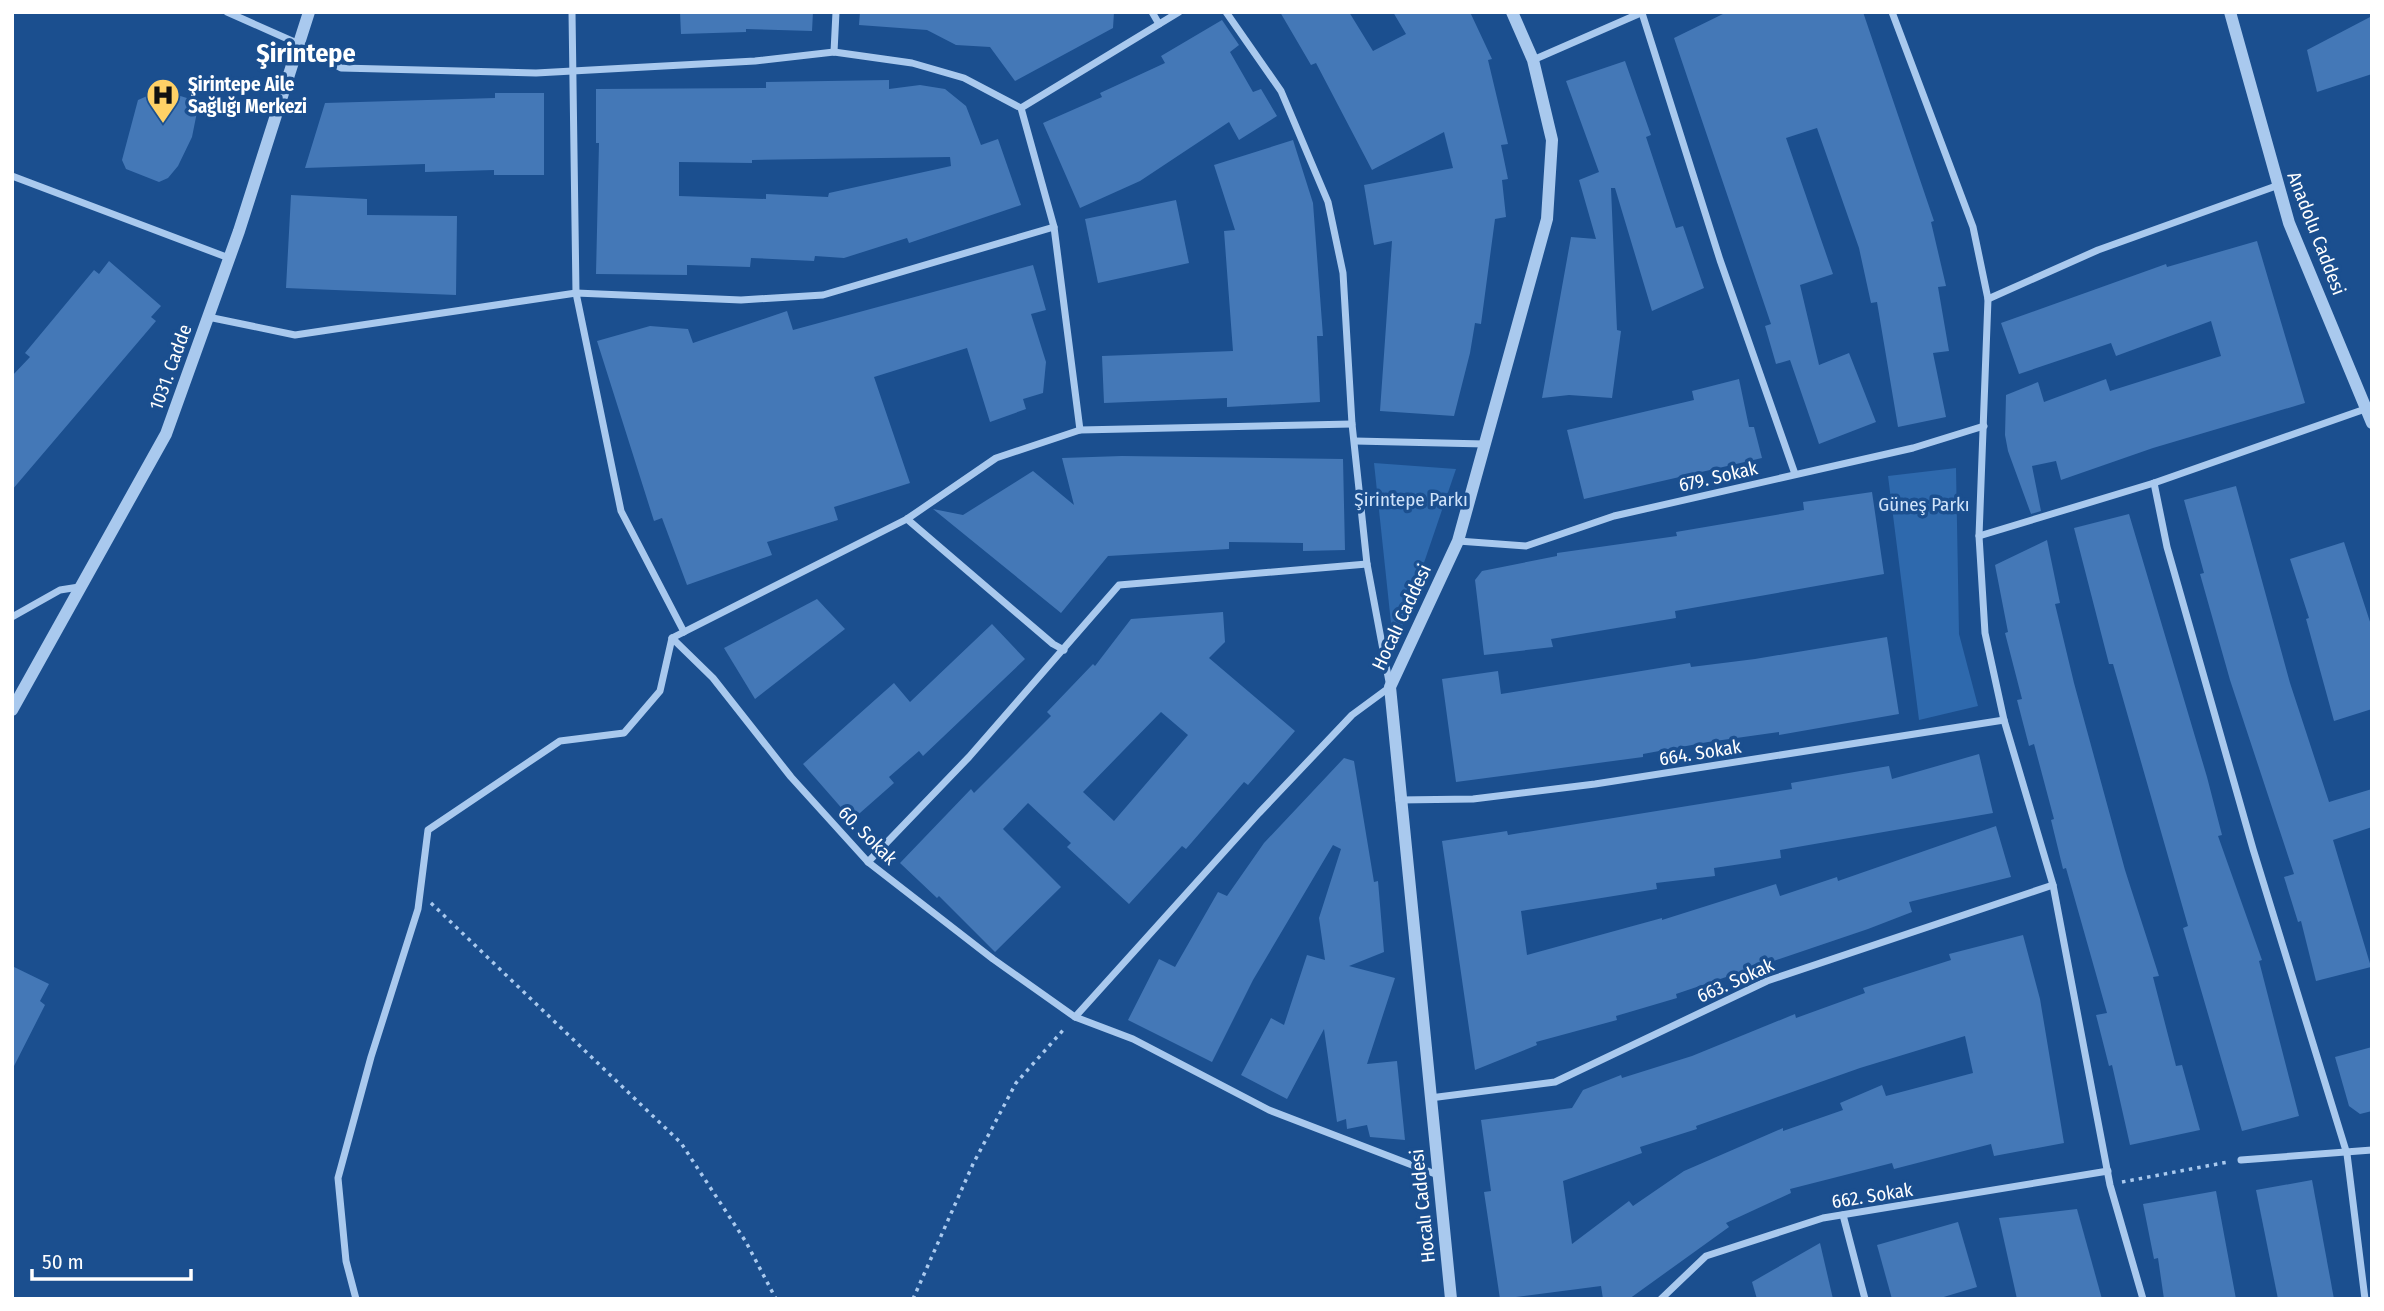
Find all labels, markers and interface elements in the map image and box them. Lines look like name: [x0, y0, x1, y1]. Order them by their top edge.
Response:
district label: Şirintepe: [256, 38, 356, 69]
place label: Şirintepe Aile Sağlığı Merkezi: [188, 73, 307, 118]
hospital icon: Şirintepe Aile Sağlığı Merkezi: [144, 76, 182, 125]
street label: Anadolu Caddesi: [2282, 168, 2351, 298]
street label: 1031. Cadde: [144, 321, 197, 413]
street label: 679. Sokak: [1676, 456, 1760, 497]
park label: Şirintepe Parkı: [1354, 488, 1468, 511]
park label: Güneş Parkı: [1878, 493, 1970, 516]
street label: Hocalı Caddesi: [1367, 561, 1436, 674]
street label: 664. Sokak: [1657, 735, 1743, 770]
street label: 60. Sokak: [833, 801, 902, 870]
street label: 663. Sokak: [1693, 953, 1777, 1008]
street label: Hocalı Caddesi: [1405, 1148, 1440, 1264]
street label: 662. Sokak: [1830, 1178, 1914, 1213]
scale bar: [32, 1238, 191, 1282]
text: 50 m: [42, 1249, 84, 1275]

